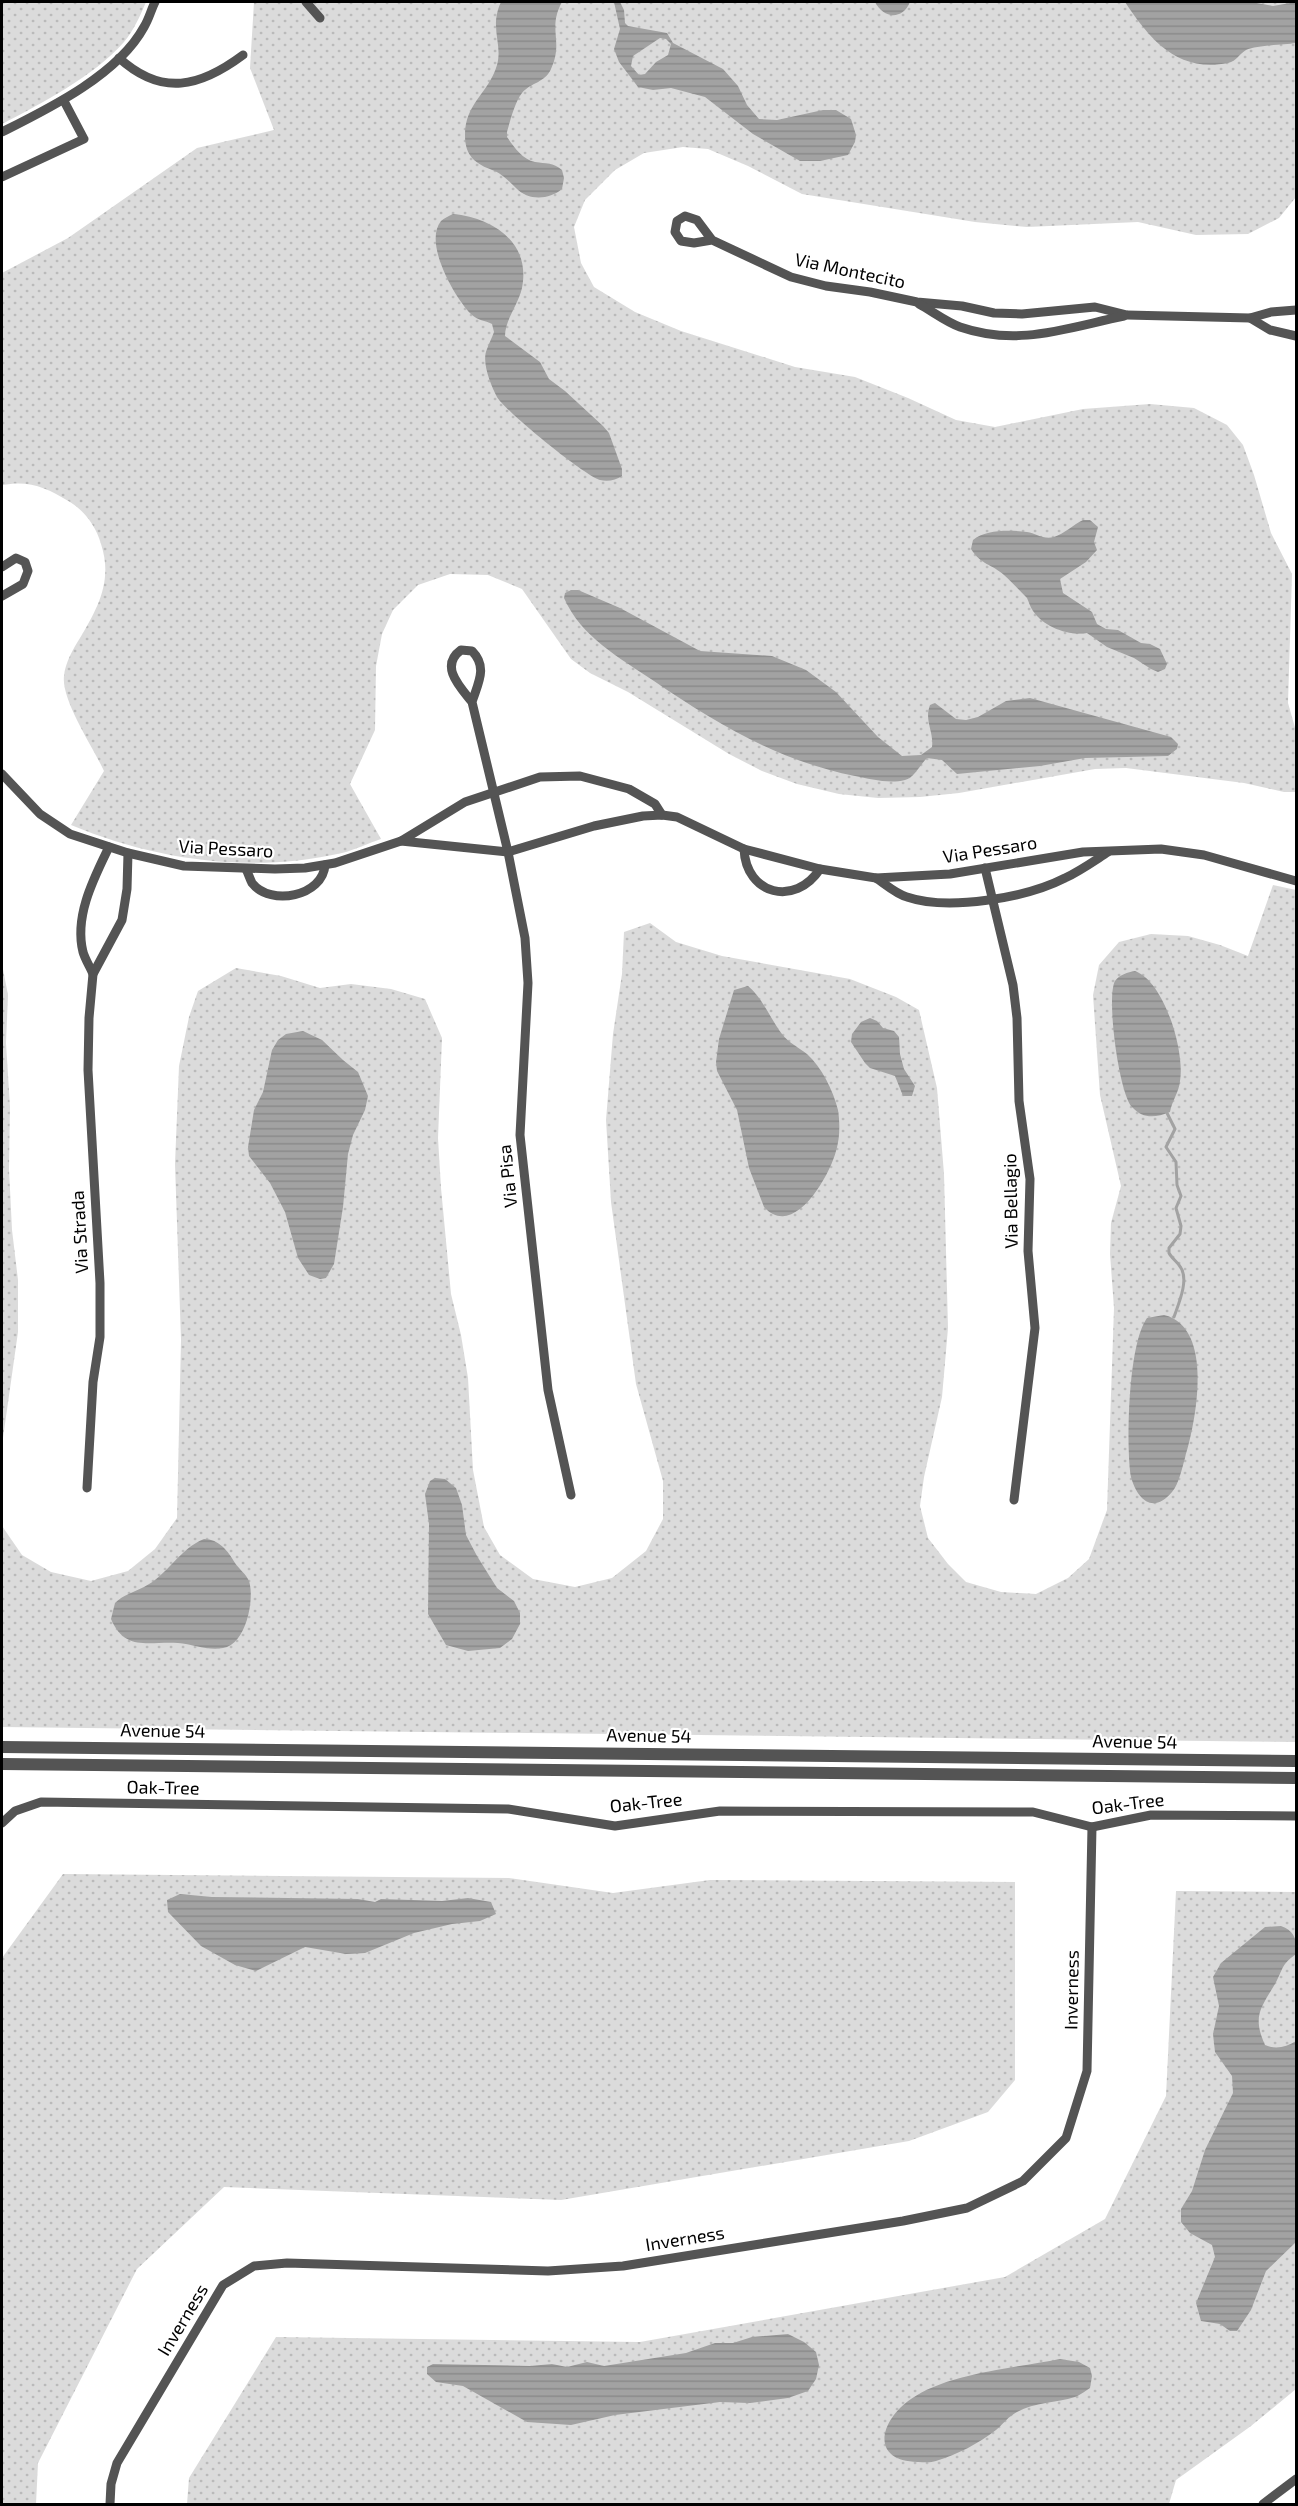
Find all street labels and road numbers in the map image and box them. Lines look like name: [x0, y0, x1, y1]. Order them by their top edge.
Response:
street label: Via Montecito: [793, 248, 908, 292]
street label: Via Pessaro: [941, 831, 1038, 867]
street label: Via Pessaro: [178, 835, 274, 861]
street label: Via Pisa: [493, 1143, 521, 1209]
street label: Via Bellagio: [998, 1153, 1022, 1249]
street label: Via Strada: [66, 1190, 92, 1274]
street label: Avenue 54: [120, 1718, 206, 1742]
street label: Avenue 54: [606, 1723, 692, 1747]
street label: Avenue 54: [1092, 1729, 1178, 1753]
street label: Oak-Tree: [126, 1775, 200, 1799]
street label: Oak-Tree: [609, 1787, 683, 1817]
street label: Oak-Tree: [1090, 1788, 1165, 1818]
street label: Inverness: [1059, 1950, 1083, 2030]
street label: Inverness: [644, 2221, 726, 2255]
street label: Inverness: [152, 2280, 212, 2359]

